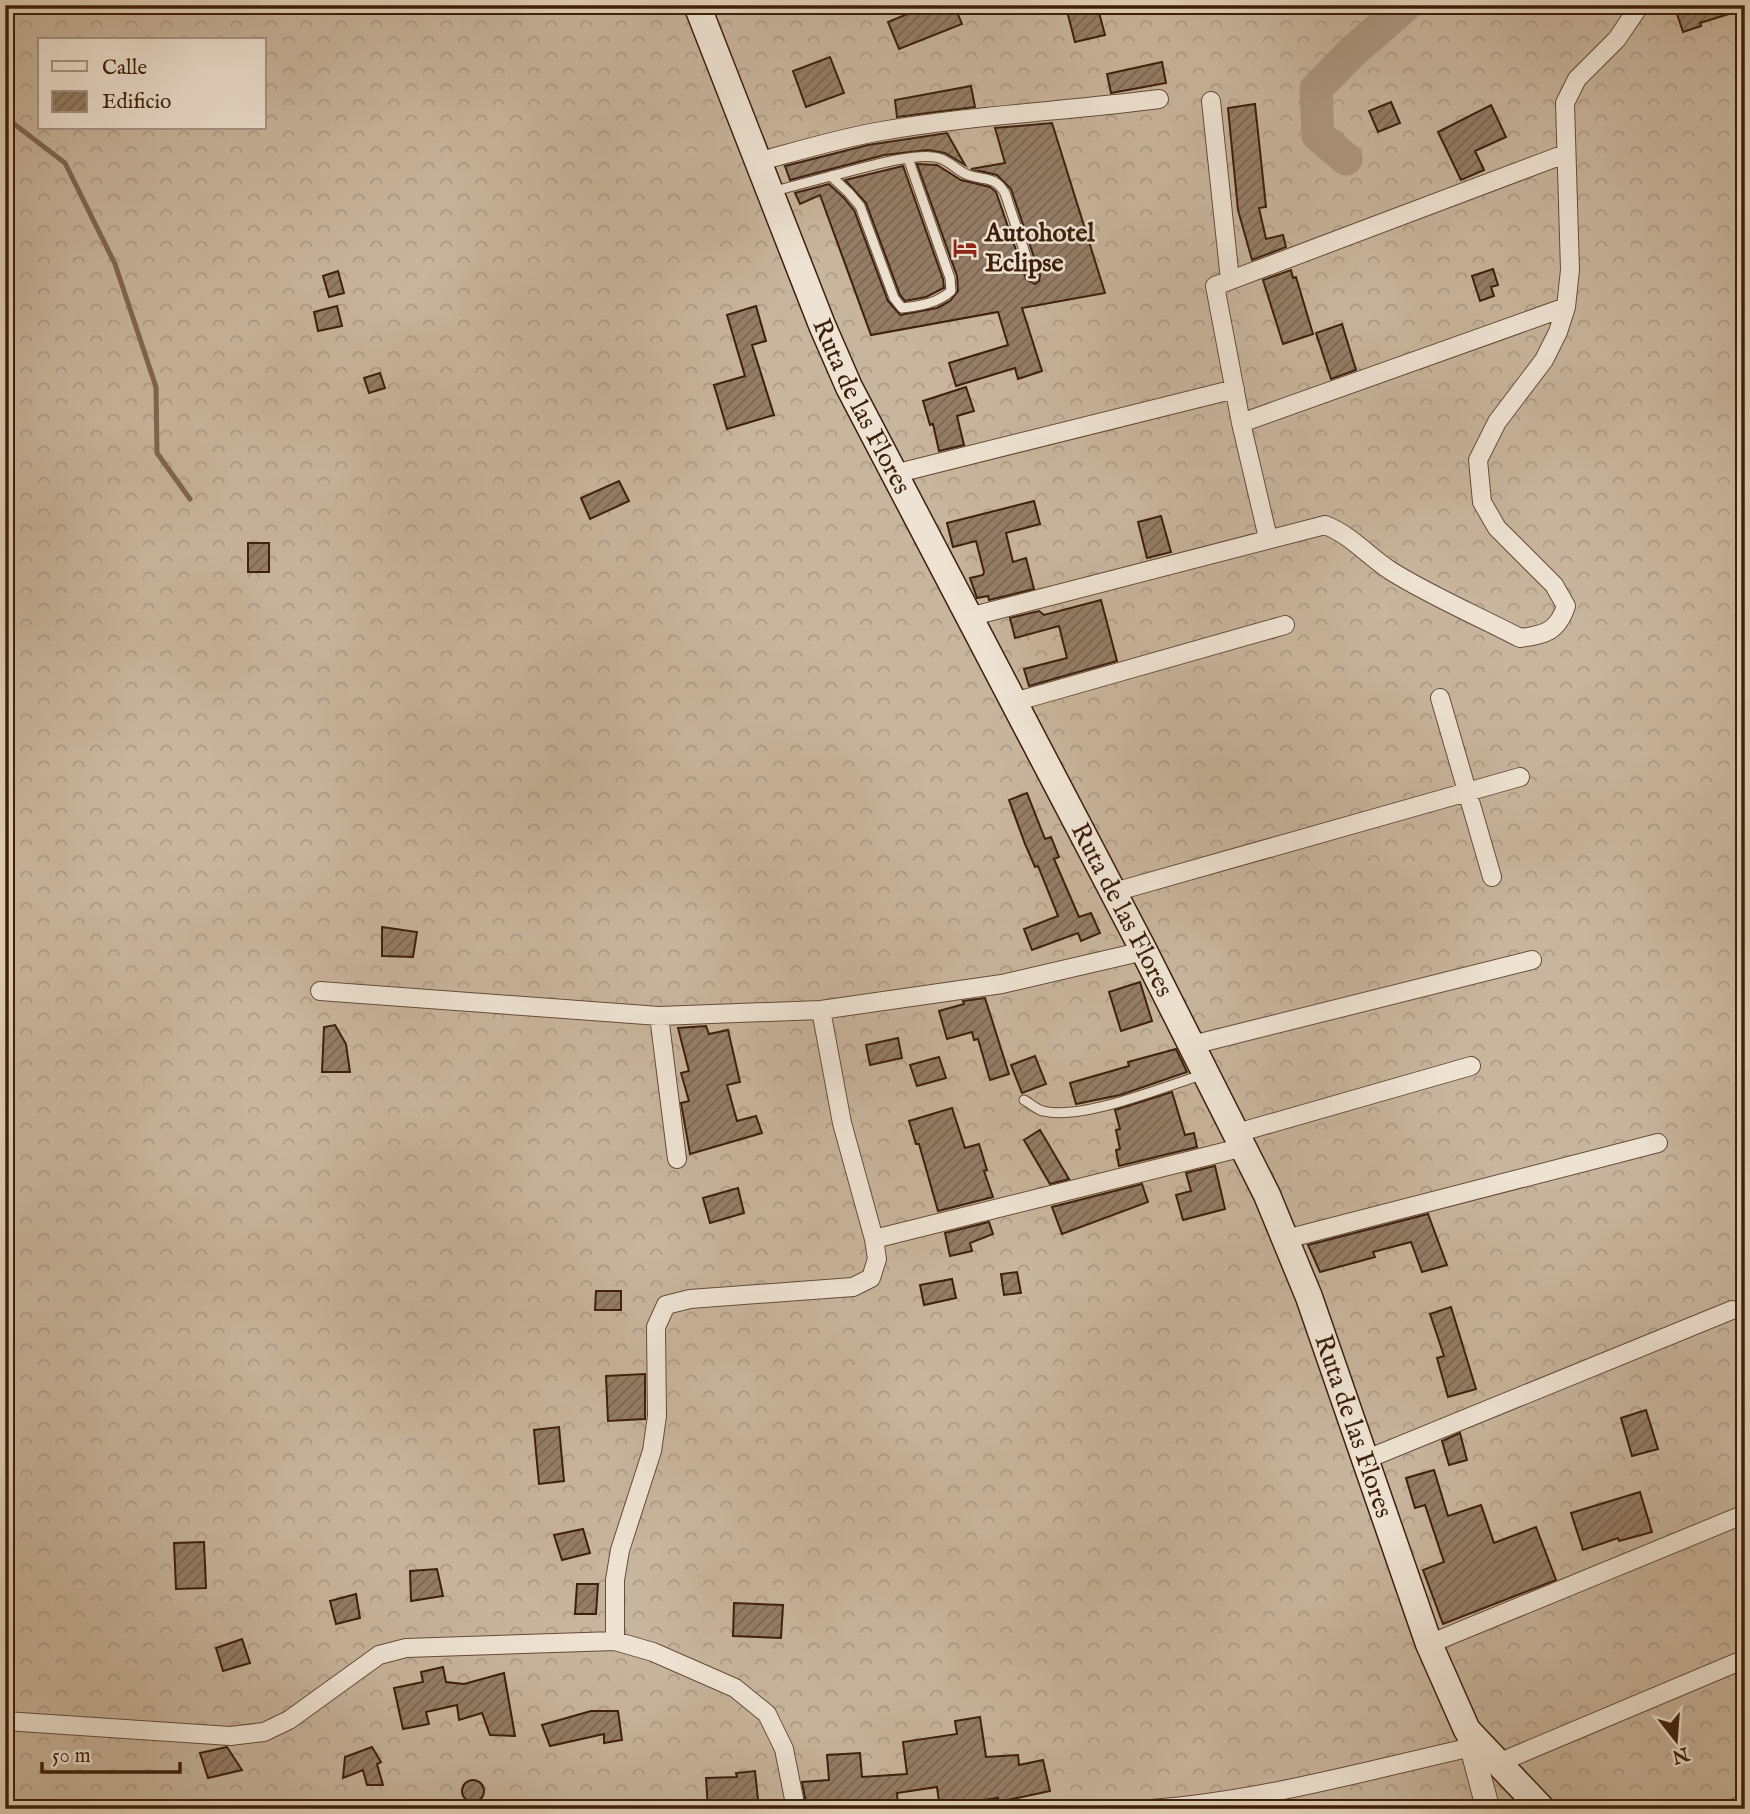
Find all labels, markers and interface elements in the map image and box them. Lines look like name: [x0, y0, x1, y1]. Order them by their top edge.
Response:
legend: [38, 38, 266, 130]
text: Calle: [102, 55, 147, 82]
text: Edificio: [102, 89, 171, 116]
place label: Autohotel Eclipse: [984, 217, 1095, 280]
hotel icon: Autohotel Eclipse: [951, 234, 979, 262]
street label: Ruta de las Flores: [805, 313, 919, 500]
street label: Ruta de las Flores: [1063, 817, 1181, 1002]
street label: Ruta de las Flores: [1307, 1330, 1401, 1522]
north arrow: [1642, 1706, 1712, 1776]
scale bar: [42, 1730, 180, 1774]
text: N: [1668, 1740, 1693, 1768]
text: 50 m: [52, 1743, 91, 1770]

